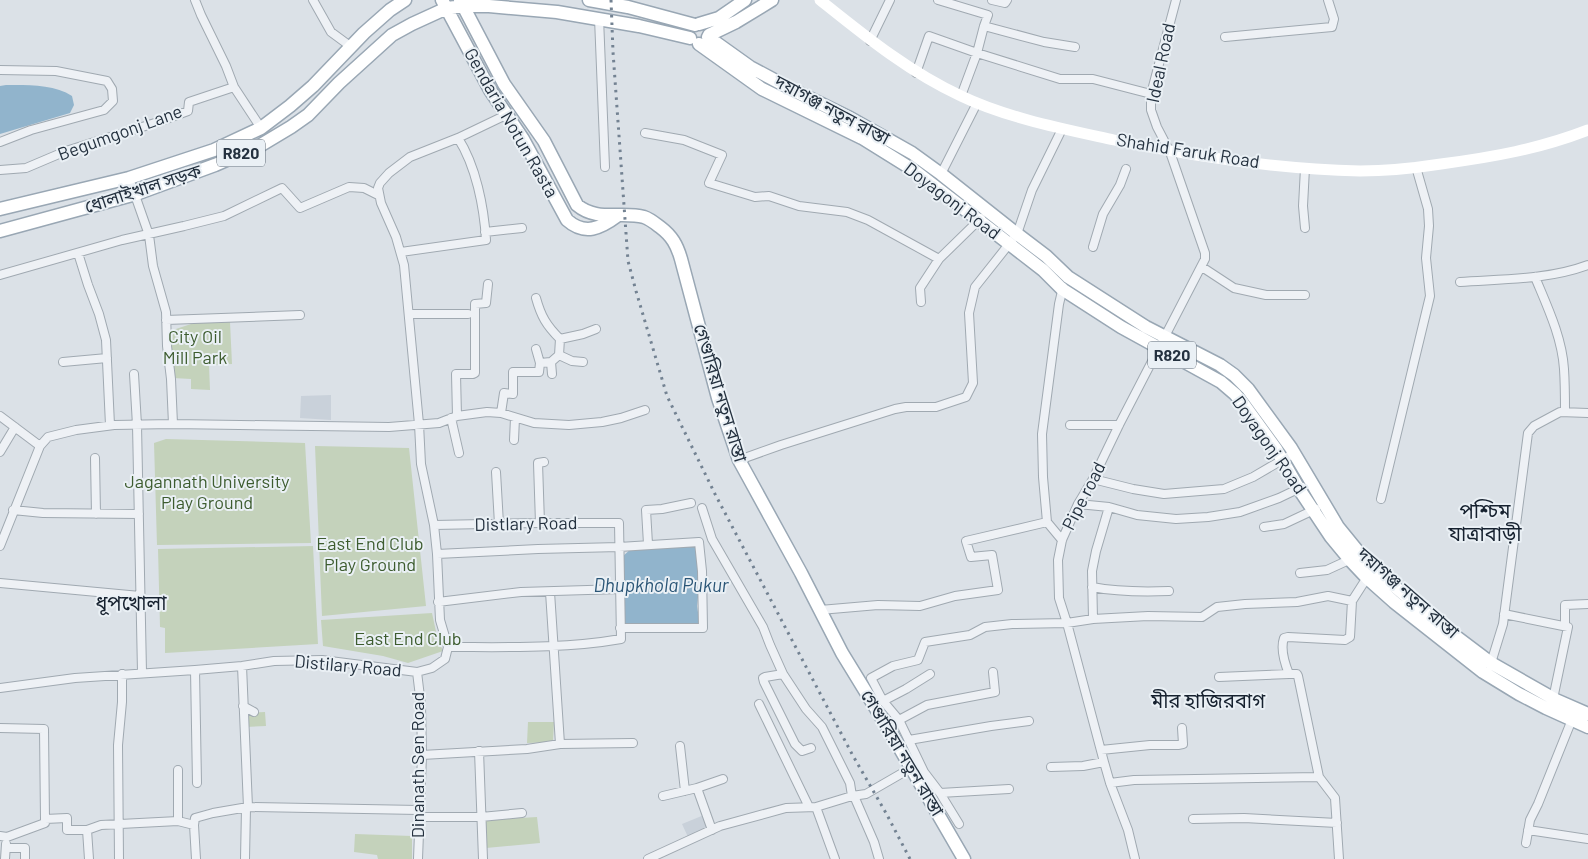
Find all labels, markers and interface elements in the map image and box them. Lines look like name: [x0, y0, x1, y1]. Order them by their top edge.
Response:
street label: Ideal Road: [1141, 21, 1179, 105]
street label: Gendaria Notun Rasta: [460, 44, 564, 201]
street label: দয়াগঞ্জ নতুন রাস্তা: [770, 69, 894, 150]
street label: Begumgonj Lane: [54, 99, 185, 165]
street label: Shahid Faruk Road: [1115, 128, 1261, 172]
road number: R820: [217, 140, 265, 167]
street label: Doyagonj Road: [900, 157, 1005, 244]
street label: ধোলাইখাল সড়ক: [81, 159, 204, 217]
street label: গেণ্ডারিয়া নতুন রাস্তা: [689, 321, 752, 465]
park label: City Oil Mill Park: [163, 325, 227, 368]
road number: R820: [1148, 342, 1196, 368]
street label: Doyagonj Road: [1228, 391, 1312, 498]
street label: Pipe road: [1057, 458, 1110, 533]
park label: Jagannath University Play Ground: [124, 470, 290, 513]
district label: পশ্চিম যাত্রাবাড়ী: [1447, 498, 1522, 545]
street label: Distlary Road: [474, 511, 578, 535]
park label: East End Club Play Ground: [316, 532, 424, 575]
street label: দয়াগঞ্জ নতুন রাস্তা: [1352, 542, 1464, 643]
water label: Dhupkhola Pukur: [593, 573, 730, 596]
district label: ধূপখোলা: [95, 590, 167, 616]
park label: East End Club: [354, 627, 462, 649]
street label: Distilary Road: [294, 649, 403, 681]
street label: গেণ্ডারিয়া নতুন রাস্তা: [856, 685, 949, 820]
district label: মীর হাজিরবাগ: [1150, 688, 1266, 712]
street label: Dinanath Sen Road: [406, 692, 428, 838]

